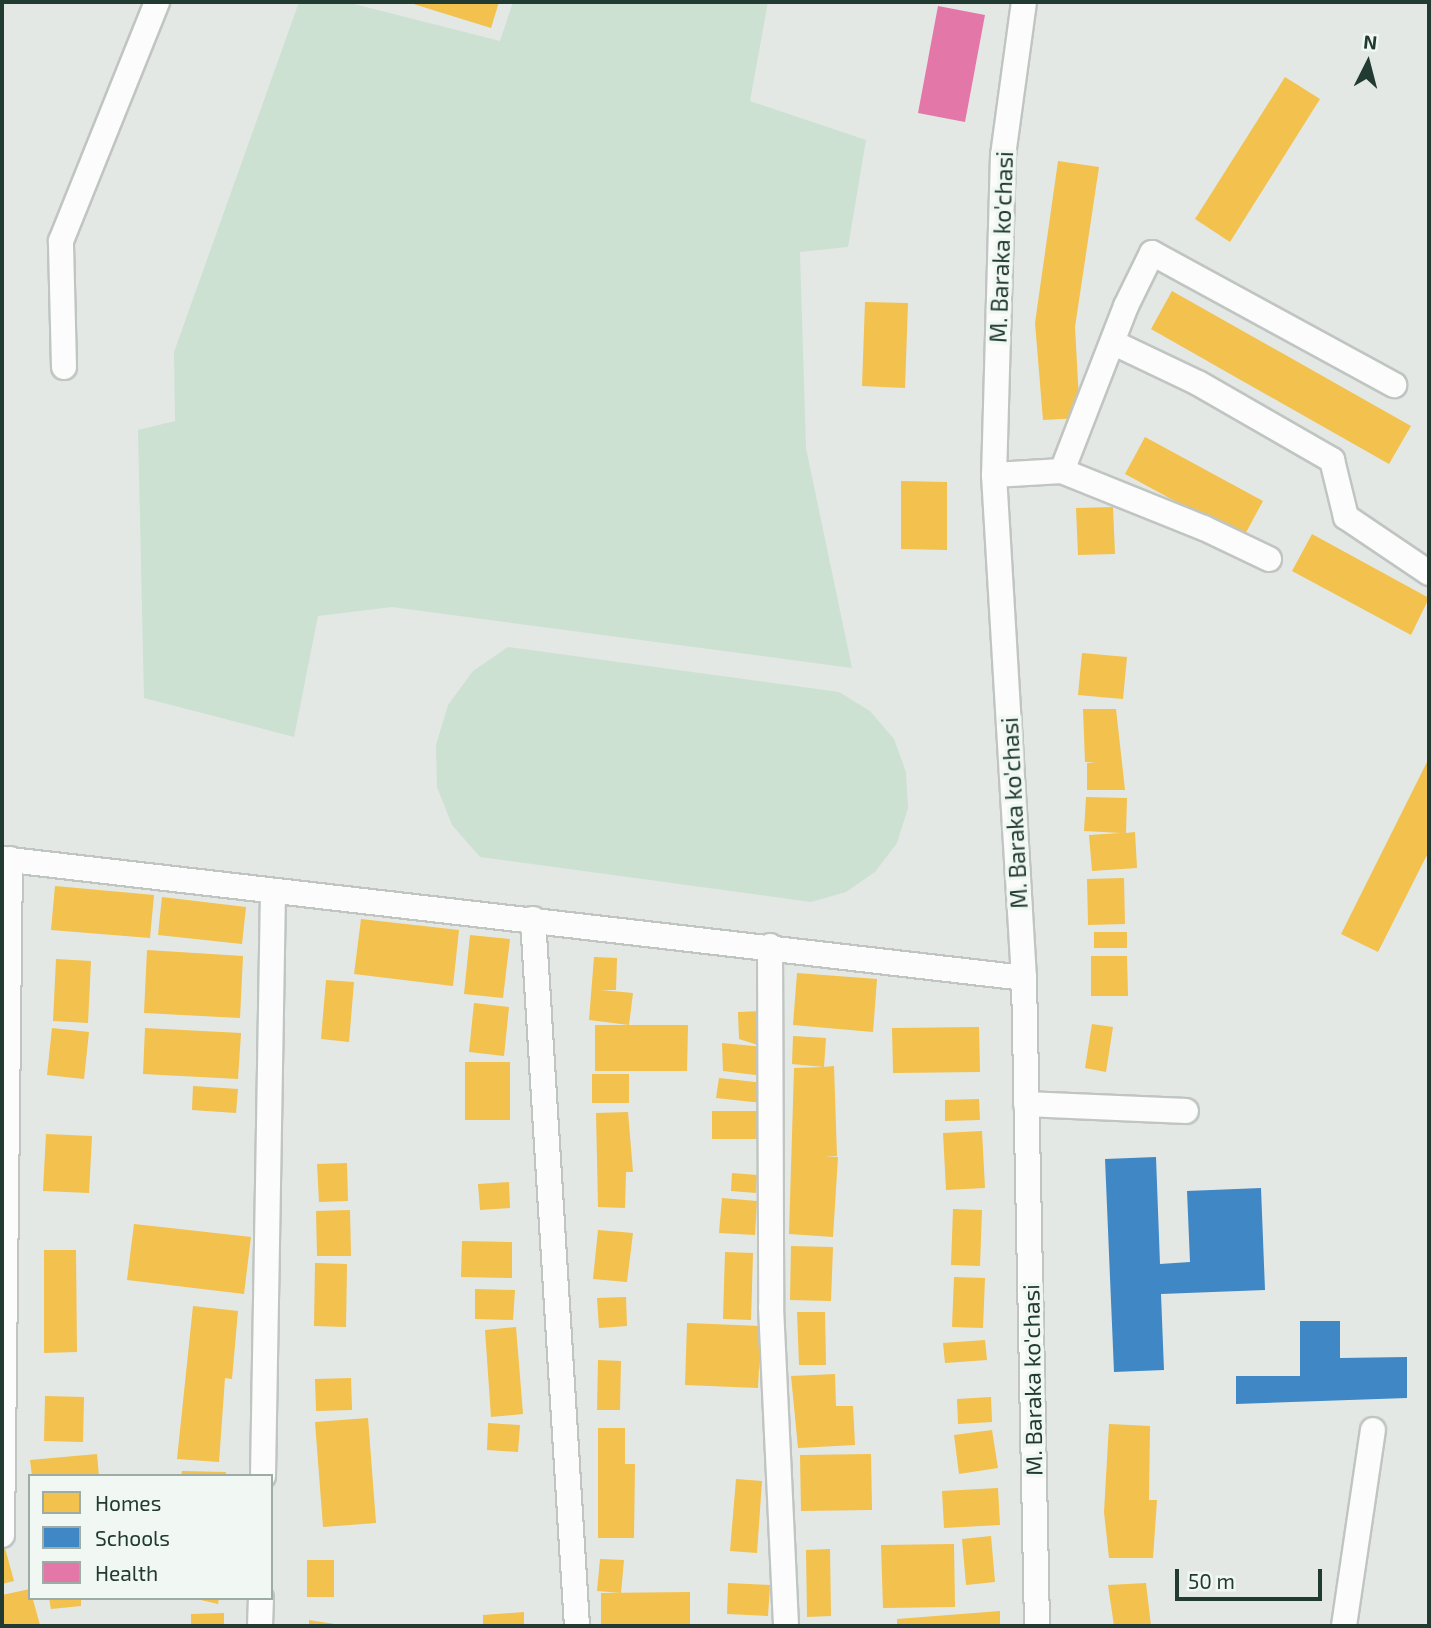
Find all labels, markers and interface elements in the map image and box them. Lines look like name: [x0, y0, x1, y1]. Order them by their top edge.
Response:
north arrow: [1333, 28, 1403, 98]
text: N: [1362, 29, 1378, 54]
street label: M. Baraka ko'chasi: [984, 151, 1018, 343]
street label: M. Baraka ko'chasi: [995, 717, 1033, 909]
street label: M. Baraka ko'chasi: [1017, 1284, 1047, 1476]
legend: [28, 1474, 273, 1600]
text: Homes: [95, 1490, 161, 1515]
text: Schools: [95, 1525, 170, 1550]
scale bar: [1179, 1554, 1326, 1598]
text: Health: [95, 1560, 158, 1585]
text: 50 m: [1188, 1568, 1235, 1593]

